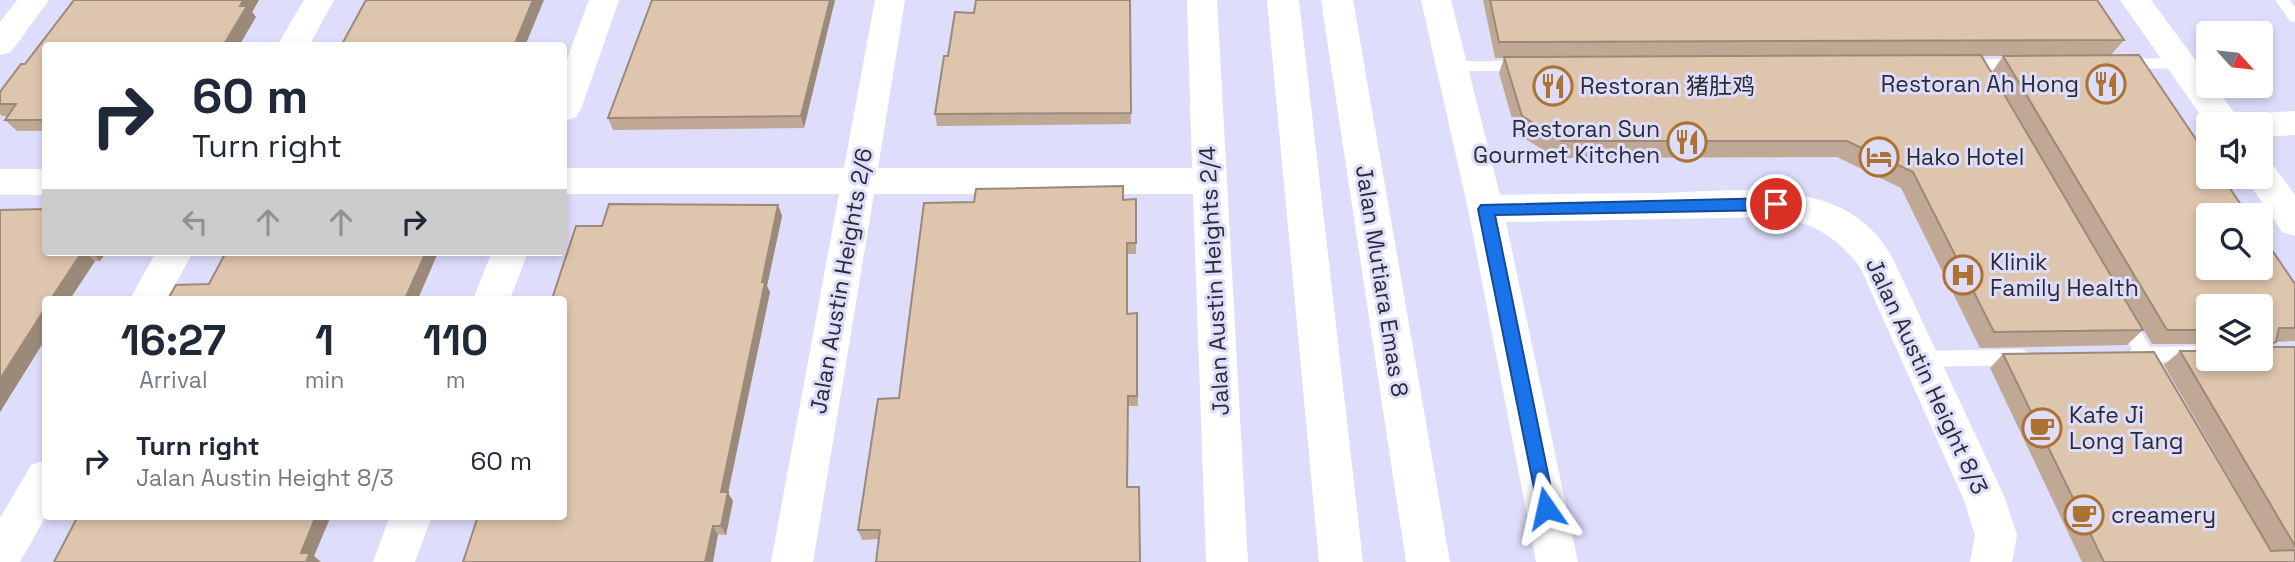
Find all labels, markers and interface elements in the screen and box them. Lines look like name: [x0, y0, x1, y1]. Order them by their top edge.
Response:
north arrow: [2196, 21, 2273, 98]
map controls: [2196, 21, 2273, 371]
restaurant icon: Restoran Ah Hong: [2085, 63, 2127, 105]
text: 60 m: [192, 65, 308, 127]
restaurant icon: Restoran 猪肚鸡: [1532, 65, 1574, 107]
place label: Restoran Ah Hong: [1881, 69, 2079, 99]
icon: right: [77, 70, 168, 161]
place label: Restoran 猪肚鸡: [1580, 71, 1755, 101]
button: sound: [2196, 112, 2273, 189]
place label: Restoran Sun Gourmet Kitchen: [1473, 114, 1660, 170]
restaurant icon: Restoran Sun Gourmet Kitchen: [1666, 121, 1708, 163]
text: Turn right: [192, 126, 342, 166]
hotel icon: Hako Hotel: [1858, 136, 1900, 178]
place label: Hako Hotel: [1906, 142, 2024, 172]
street label: Jalan Austin Heights 2/6: [803, 146, 879, 416]
street label: Jalan Austin Heights 2/4: [1192, 146, 1236, 416]
street label: Jalan Mutiara Emas 8: [1349, 163, 1415, 399]
pin: [1746, 174, 1806, 234]
icon: arrive: [1757, 185, 1795, 223]
icon: left: [176, 203, 214, 241]
icon: ahead: [249, 203, 287, 241]
icon: ahead: [322, 203, 360, 241]
icon: right: [395, 203, 433, 241]
button: search: [2196, 203, 2273, 280]
place label: Klinik Family Health: [1990, 247, 2139, 303]
street label: Jalan Austin Height 8/3: [1859, 253, 1995, 499]
hospital icon: Klinik Family Health: [1942, 254, 1984, 296]
button: layers: [2196, 294, 2273, 371]
text: 16:27: [121, 314, 226, 367]
text: 1: [315, 314, 334, 367]
text: 110: [423, 314, 488, 367]
text: Arrival: [139, 365, 208, 395]
text: min: [305, 365, 344, 395]
text: m: [446, 365, 466, 395]
place label: Kafe Ji Long Tang: [2069, 400, 2183, 456]
cafe icon: Kafe Ji Long Tang: [2021, 407, 2063, 449]
text: Turn right: [136, 429, 260, 463]
icon: right: [77, 442, 115, 480]
text: 60 m: [470, 444, 532, 478]
text: Jalan Austin Height 8/3: [136, 463, 394, 493]
position arrow: [1509, 471, 1583, 545]
cafe icon: creamery: [2063, 494, 2105, 536]
place label: creamery: [2111, 500, 2216, 530]

